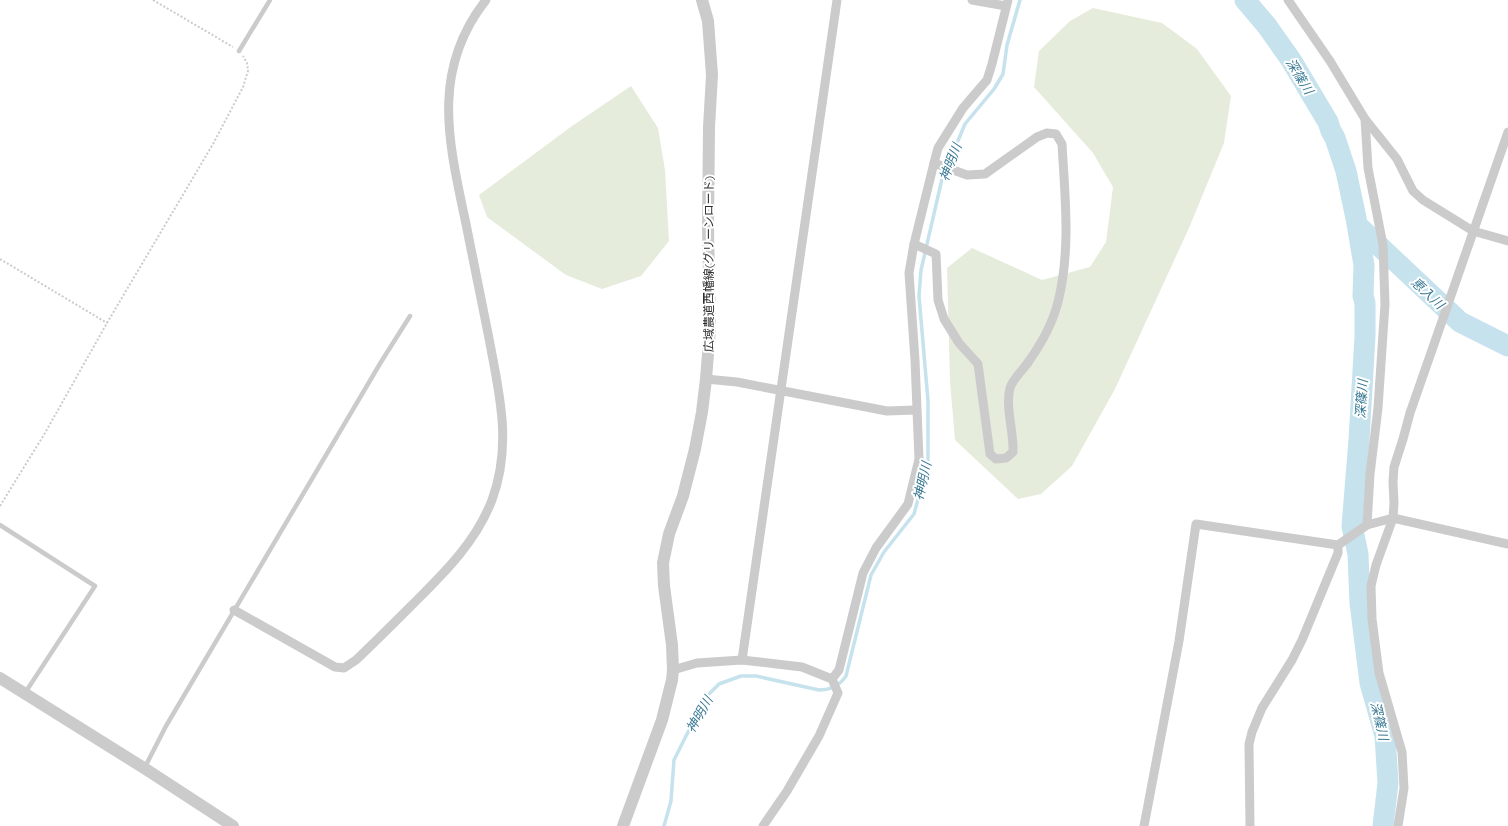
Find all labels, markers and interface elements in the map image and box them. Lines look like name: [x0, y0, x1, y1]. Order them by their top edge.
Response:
water label: 深篠川: [1283, 55, 1318, 98]
water label: 神明川: [936, 139, 965, 183]
street label: 広域農道西幡線(グリーンロード): [701, 176, 716, 352]
water label: 恵入川: [1408, 274, 1449, 314]
water label: 深篠川: [1352, 377, 1370, 419]
water label: 神明川: [910, 458, 935, 502]
water label: 神明川: [682, 691, 717, 735]
water label: 深篠川: [1368, 700, 1393, 744]

